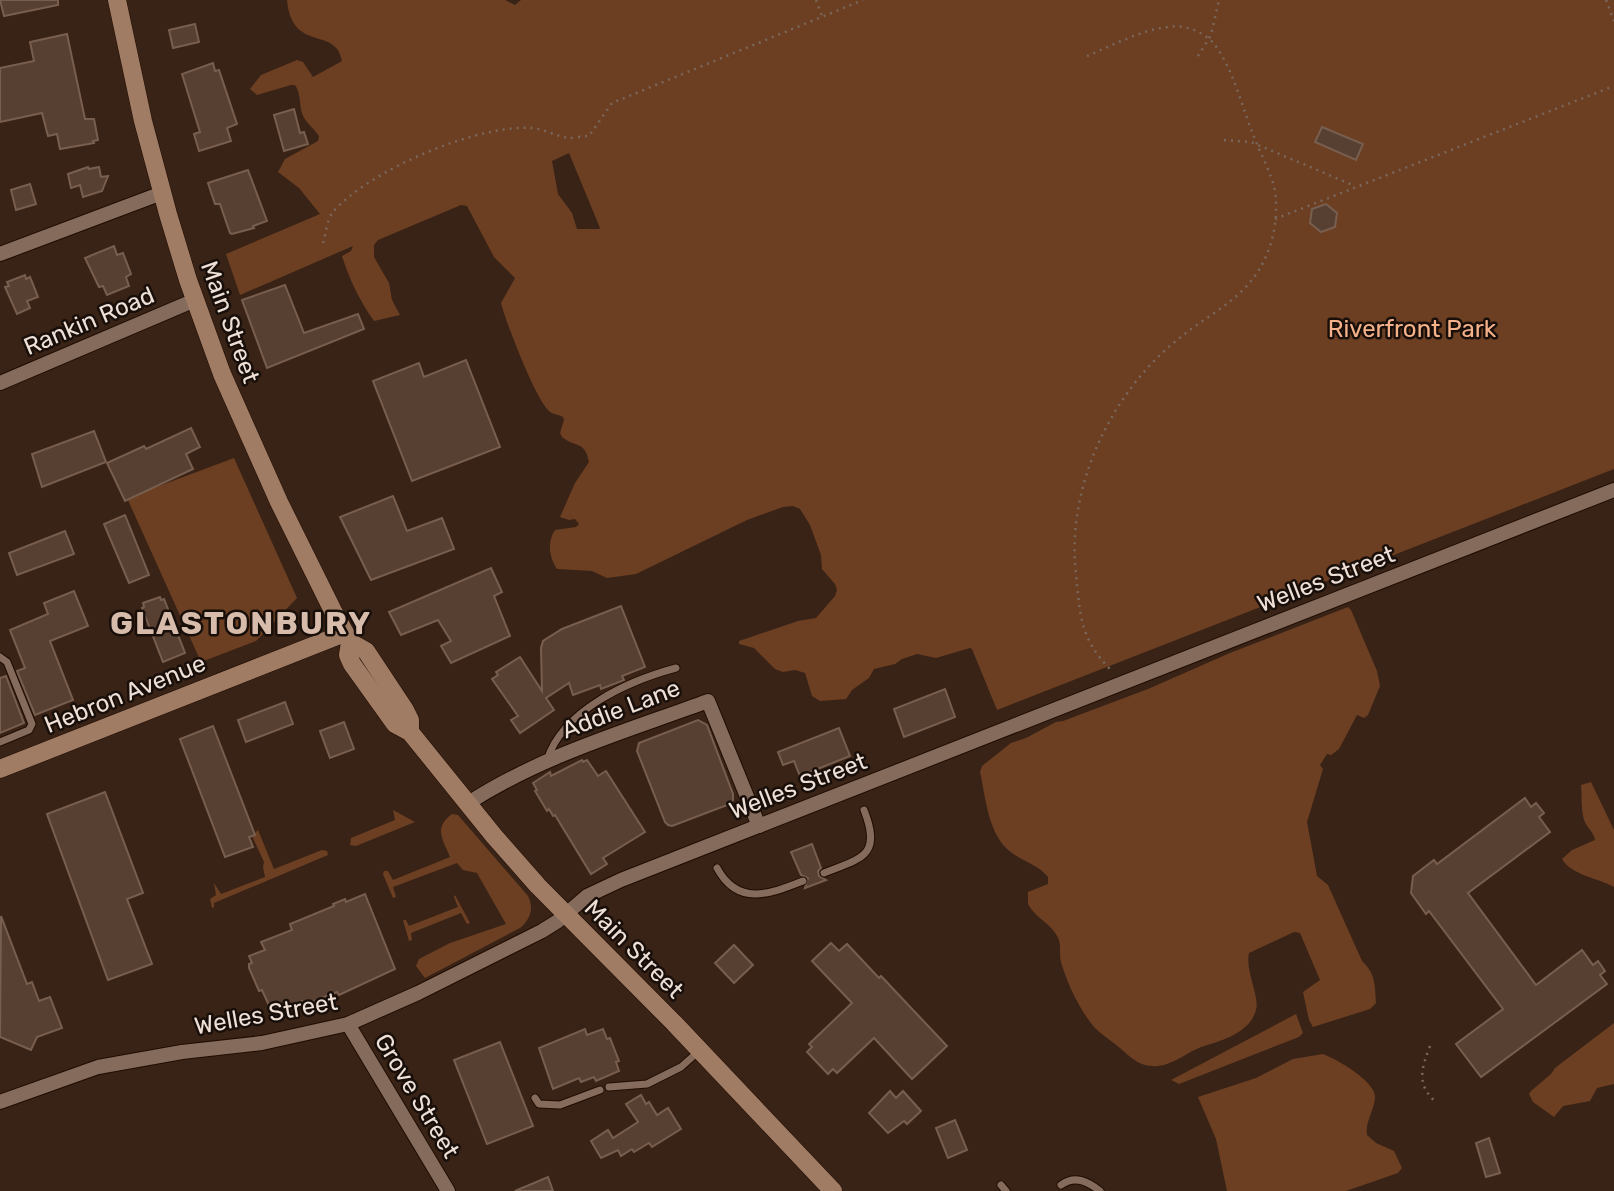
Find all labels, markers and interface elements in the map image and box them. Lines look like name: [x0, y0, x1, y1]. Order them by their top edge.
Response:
street label: Main Street: [195, 257, 265, 387]
street label: Rankin Road: [20, 281, 158, 361]
park label: Riverfront Park: [1328, 315, 1497, 343]
street label: Welles Street: [1253, 540, 1399, 618]
district label: GLASTONBURY: [110, 604, 372, 642]
street label: Hebron Avenue: [40, 649, 210, 739]
street label: Addie Lane: [558, 674, 684, 744]
street label: Welles Street: [725, 747, 871, 825]
street label: Main Street: [579, 894, 689, 1004]
street label: Welles Street: [192, 988, 340, 1040]
street label: Grove Street: [369, 1029, 465, 1163]

